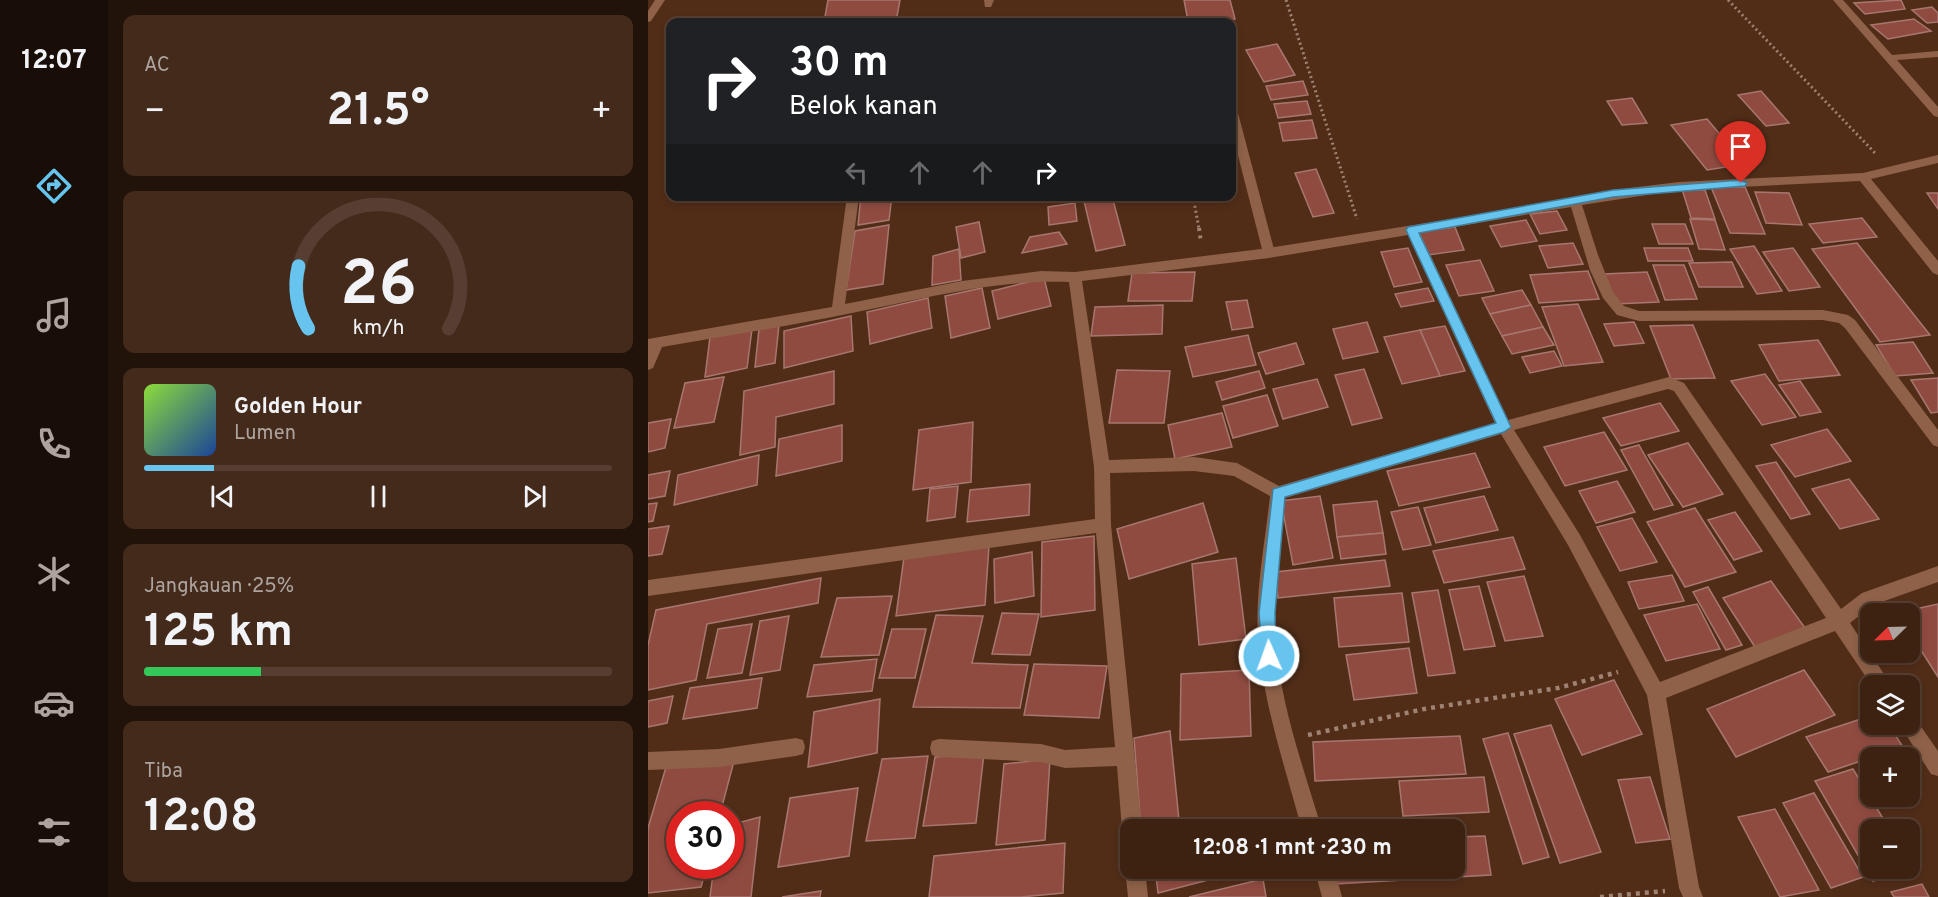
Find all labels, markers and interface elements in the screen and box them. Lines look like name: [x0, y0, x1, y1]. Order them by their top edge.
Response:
text: 30 m: [789, 38, 888, 91]
icon: right: [690, 42, 768, 120]
text: 12:07: [21, 44, 87, 78]
text: AC: [144, 53, 170, 79]
text: 21.5°: [327, 84, 429, 141]
text: Belok kanan: [789, 90, 938, 124]
text: −: [144, 92, 165, 134]
text: +: [591, 92, 612, 134]
pin: [1715, 121, 1766, 183]
icon: arrive: [1724, 130, 1757, 163]
icon: left: [840, 156, 873, 189]
icon: ahead: [903, 156, 936, 189]
icon: ahead: [966, 156, 999, 189]
icon: right: [1029, 156, 1062, 189]
icon: directions: [33, 165, 75, 207]
text: 26: [340, 248, 416, 327]
icon: music: [33, 294, 75, 336]
text: km/h: [352, 316, 404, 343]
text: Golden Hour: [234, 394, 362, 421]
text: Lumen: [234, 421, 296, 447]
icon: phone: [33, 423, 75, 465]
icon: previous: [206, 480, 239, 513]
icon: pause: [362, 480, 395, 513]
icon: next: [518, 480, 551, 513]
icon: climate: [33, 553, 75, 595]
text: Jangkauan · 25%: [144, 574, 294, 600]
north arrow: [1860, 603, 1920, 663]
map controls: [1860, 603, 1920, 879]
text: 125 km: [144, 605, 293, 662]
position arrow: [1237, 624, 1301, 688]
button: layers: [1860, 675, 1920, 735]
icon: car: [33, 682, 75, 724]
button: +: [1860, 747, 1920, 807]
text: Tiba: [144, 759, 183, 785]
text: 12:08: [144, 790, 258, 847]
speed limit sign: 30: [666, 801, 744, 879]
icon: filters: [33, 811, 75, 853]
button: −: [1860, 819, 1920, 879]
text: 12:08 · 1 mnt · 230 m: [1193, 835, 1392, 862]

